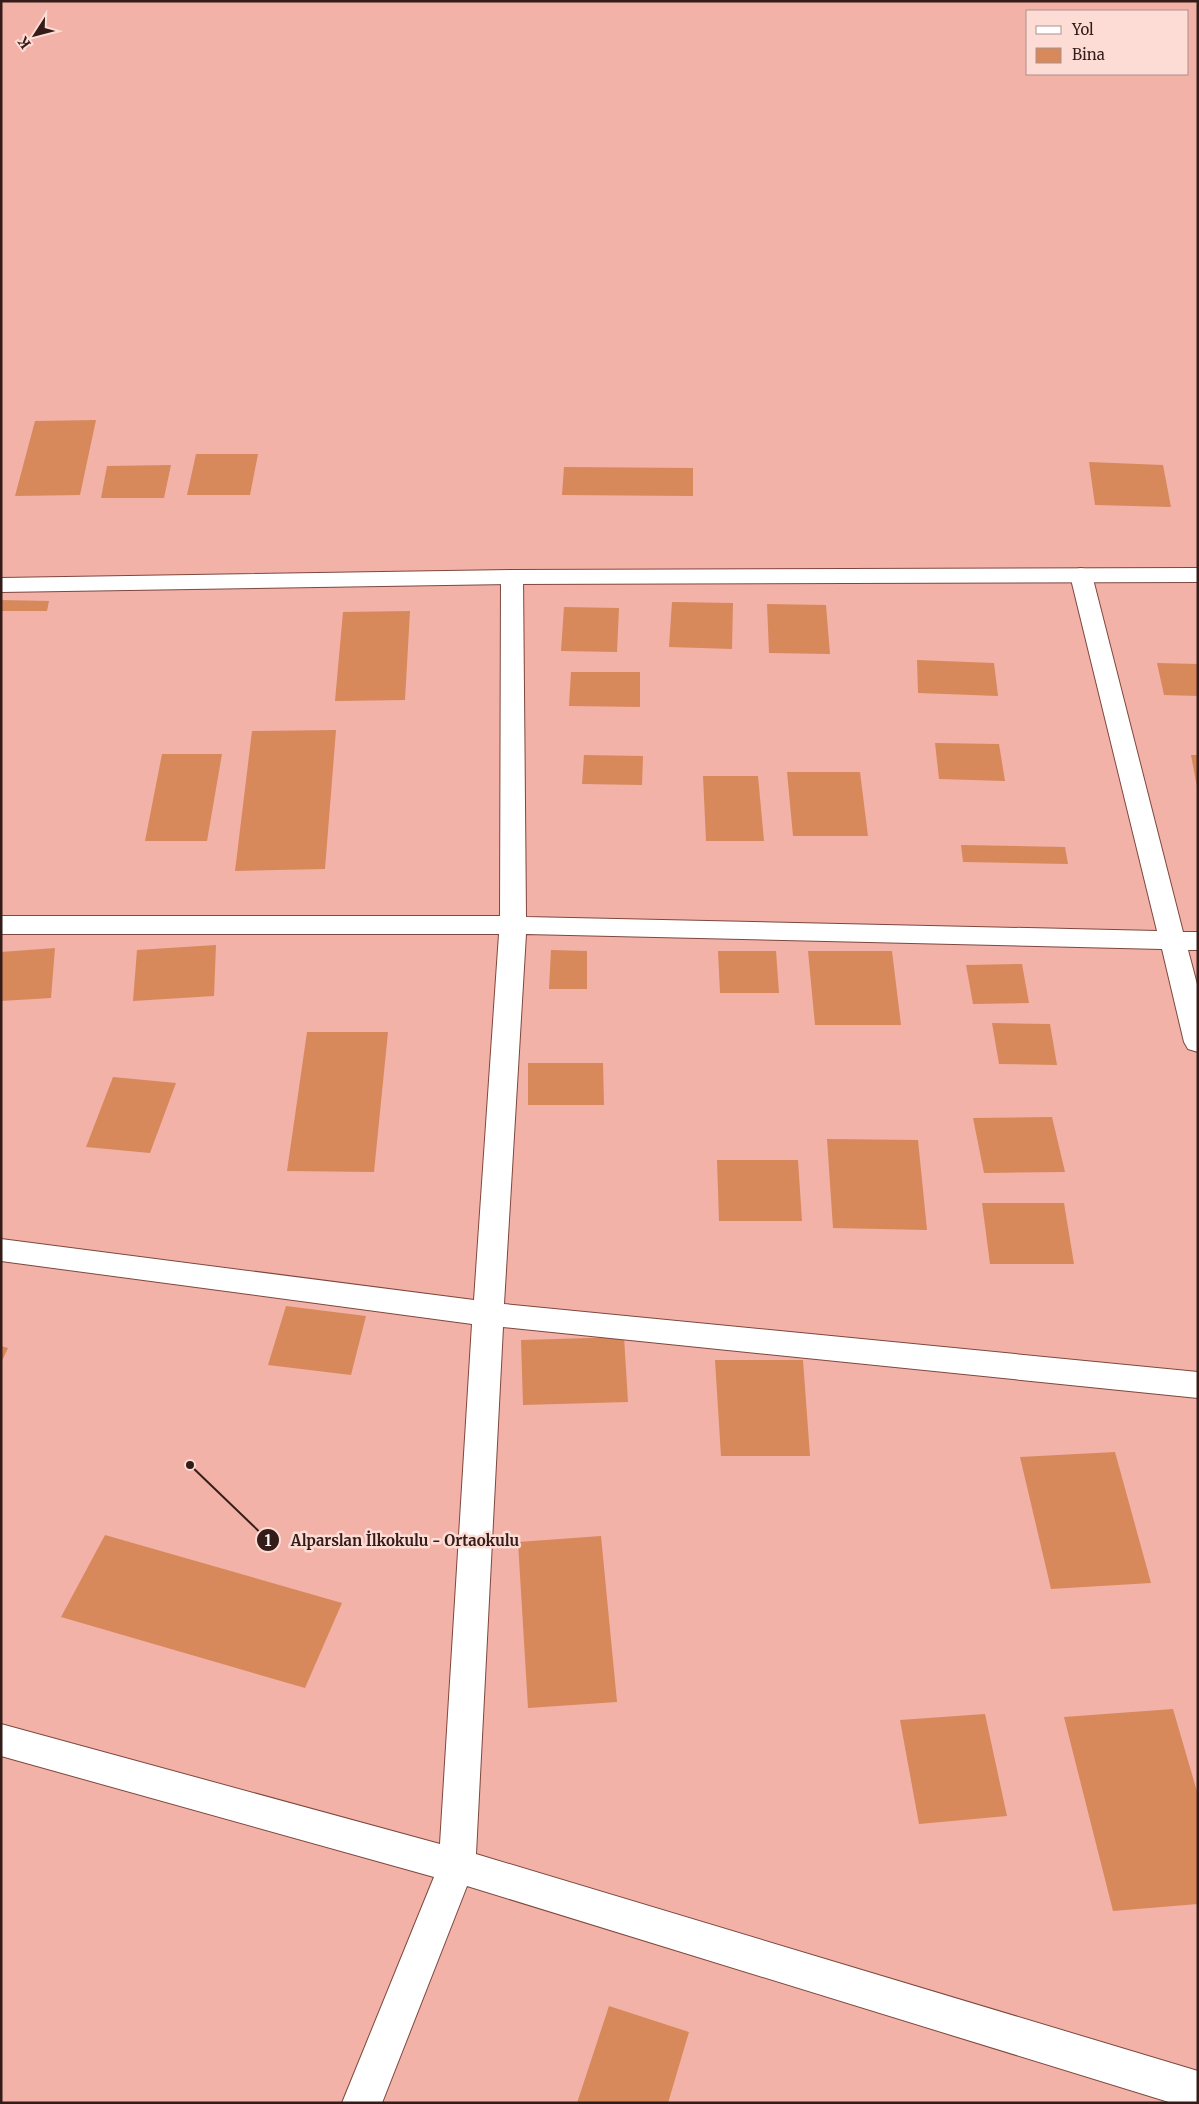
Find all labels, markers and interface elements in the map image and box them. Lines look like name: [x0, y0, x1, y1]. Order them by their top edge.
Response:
north arrow: [10, 10, 60, 60]
legend: [1026, 10, 1189, 75]
text: Yol: [1071, 20, 1094, 39]
text: K: [14, 33, 35, 52]
text: Bina: [1072, 45, 1105, 64]
callout: Alparslan İlkokulu - Ortaokulu: [256, 1525, 529, 1555]
text: Alparslan İlkokulu - Ortaokulu: [290, 1530, 520, 1550]
text: 1: [265, 1531, 272, 1550]

